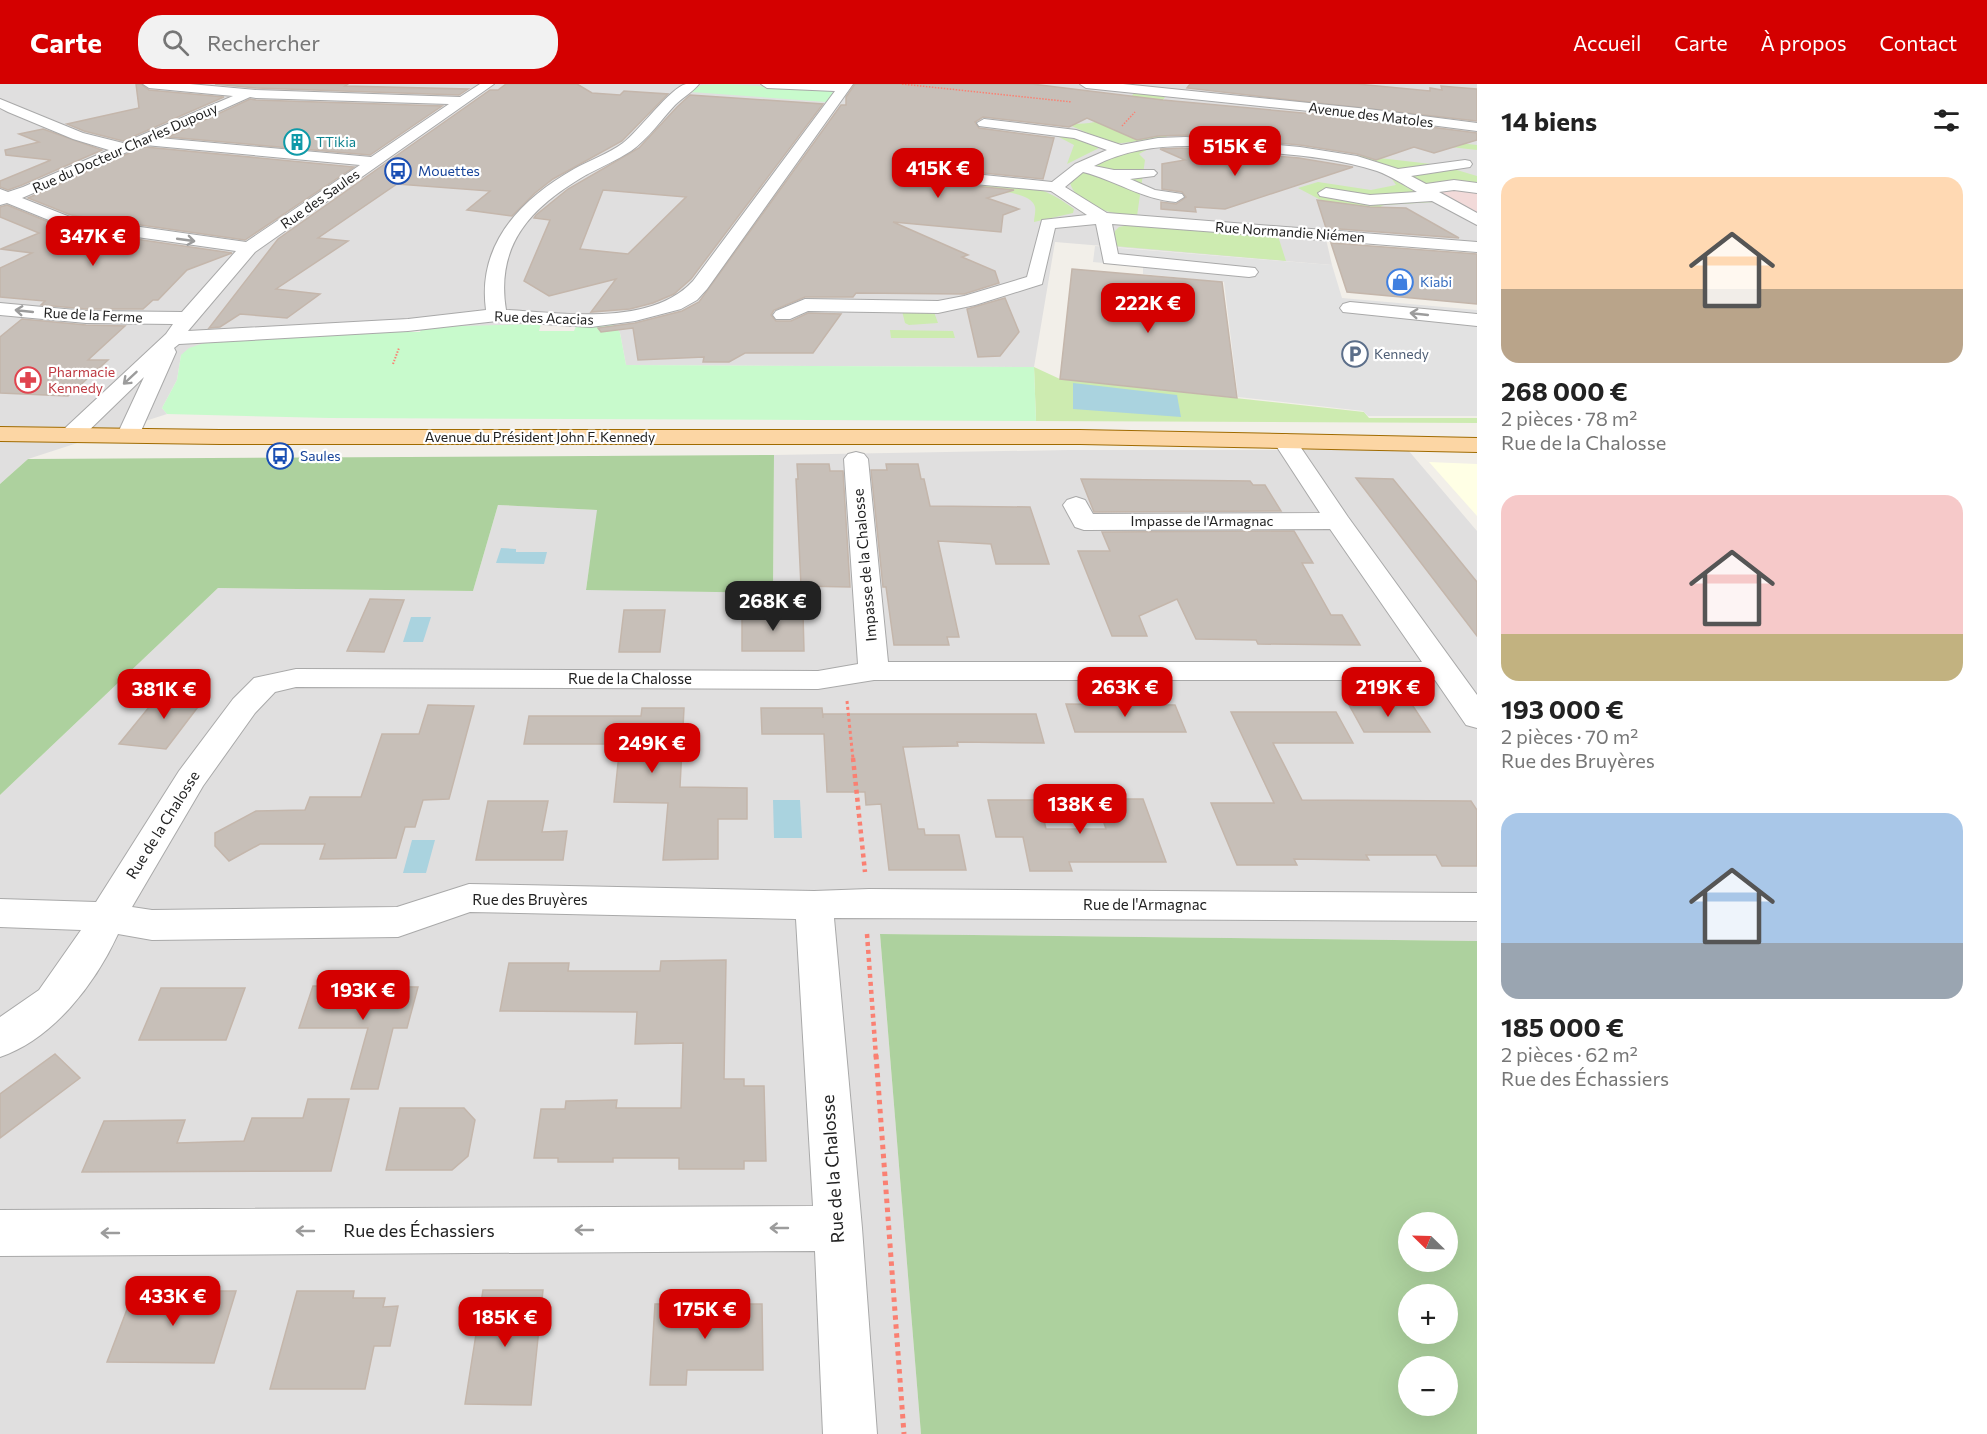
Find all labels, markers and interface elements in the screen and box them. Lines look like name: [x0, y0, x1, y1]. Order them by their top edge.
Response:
search box: [138, 15, 558, 69]
text: Carte: [30, 25, 102, 59]
icon: search: [159, 26, 192, 59]
text: Rechercher: [207, 29, 320, 56]
text: Accueil: [1573, 30, 1641, 55]
text: Carte: [1674, 30, 1728, 55]
text: À propos: [1761, 30, 1846, 55]
text: Contact: [1879, 30, 1957, 55]
street label: Avenue des Matoles: [1308, 98, 1435, 131]
street label: Rue du Docteur Charles Dupouy: [30, 99, 220, 196]
icon: filters: [1930, 104, 1963, 137]
text: 14 biens: [1501, 105, 1597, 136]
pin: 515K €: [1186, 126, 1284, 177]
building icon: TTikia: [282, 127, 312, 157]
place label: TTikia: [316, 133, 356, 150]
text: 515K €: [1203, 133, 1267, 157]
pin: 415K €: [889, 148, 987, 199]
text: 415K €: [906, 155, 970, 179]
bus stop icon: Mouettes: [383, 156, 413, 186]
place label: Mouettes: [418, 162, 480, 179]
street label: Rue des Saules: [277, 165, 362, 232]
pin: 347K €: [44, 216, 142, 267]
icon: home: [1678, 216, 1786, 324]
street label: Rue Normandie Niémen: [1215, 218, 1366, 245]
text: 347K €: [60, 223, 126, 247]
one-way arrow: [176, 234, 196, 245]
shop icon: Kiabi: [1385, 267, 1415, 297]
place label: Kiabi: [1420, 273, 1452, 290]
pin: 222K €: [1099, 283, 1197, 334]
text: 222K €: [1115, 290, 1181, 314]
street label: Rue de la Ferme: [43, 303, 143, 326]
one-way arrow: [14, 305, 34, 316]
street label: Rue des Acacias: [494, 307, 594, 328]
one-way arrow: [1409, 308, 1429, 319]
parking icon: Kennedy: [1340, 339, 1370, 369]
place label: Kennedy: [1374, 345, 1429, 362]
place label: Pharmacie Kennedy: [48, 363, 115, 396]
pharmacy icon: Pharmacie Kennedy: [13, 365, 43, 395]
one-way arrow: [123, 371, 138, 385]
text: 268 000 €: [1501, 375, 1628, 406]
text: 2 pièces · 78 m²: [1501, 406, 1637, 430]
street label: Avenue du Président John F. Kennedy: [425, 428, 655, 445]
text: Rue de la Chalosse: [1501, 430, 1666, 454]
bus stop icon: Saules: [265, 441, 295, 471]
place label: Saules: [300, 447, 341, 464]
street label: Impasse de la Chalosse: [848, 488, 880, 642]
street label: Impasse de l'Armagnac: [1131, 512, 1274, 529]
icon: home: [1678, 534, 1786, 642]
pin: 268K €: [724, 581, 822, 632]
text: 268K €: [739, 588, 807, 612]
pin: 263K €: [1076, 667, 1174, 718]
pin: 219K €: [1339, 667, 1437, 718]
pin: 381K €: [115, 669, 213, 720]
street label: Rue de la Chalosse: [568, 669, 692, 687]
text: 263K €: [1092, 674, 1159, 698]
text: 219K €: [1356, 674, 1420, 698]
text: 381K €: [132, 676, 196, 700]
text: 193 000 €: [1501, 693, 1624, 724]
pin: 249K €: [603, 723, 701, 774]
text: 2 pièces · 70 m²: [1501, 724, 1638, 748]
text: 249K €: [618, 730, 686, 754]
text: Rue des Bruyères: [1501, 748, 1655, 772]
street label: Rue de la Chalosse: [122, 767, 203, 882]
pin: 138K €: [1031, 784, 1129, 835]
text: 138K €: [1048, 791, 1112, 815]
icon: home: [1678, 852, 1786, 960]
street label: Rue des Bruyères: [472, 890, 588, 908]
street label: Rue de l'Armagnac: [1083, 895, 1207, 913]
pin: 193K €: [314, 970, 412, 1021]
text: 193K €: [331, 977, 395, 1001]
text: 185 000 €: [1501, 1011, 1624, 1042]
text: 2 pièces · 62 m²: [1501, 1042, 1638, 1066]
text: Rue des Échassiers: [1501, 1066, 1669, 1090]
street label: Rue de la Chalosse: [816, 1094, 848, 1244]
north arrow: [1398, 1212, 1458, 1272]
map controls: [1398, 1212, 1458, 1416]
street label: Rue des Échassiers: [343, 1219, 495, 1241]
one-way arrow: [770, 1222, 790, 1234]
one-way arrow: [575, 1224, 595, 1235]
one-way arrow: [296, 1225, 316, 1237]
one-way arrow: [101, 1227, 121, 1239]
pin: 433K €: [124, 1276, 222, 1327]
text: 433K €: [139, 1283, 207, 1307]
button: +: [1398, 1284, 1458, 1344]
pin: 175K €: [656, 1289, 754, 1340]
text: 175K €: [673, 1296, 737, 1320]
pin: 185K €: [456, 1297, 554, 1348]
text: 185K €: [473, 1304, 537, 1328]
button: −: [1398, 1356, 1458, 1416]

